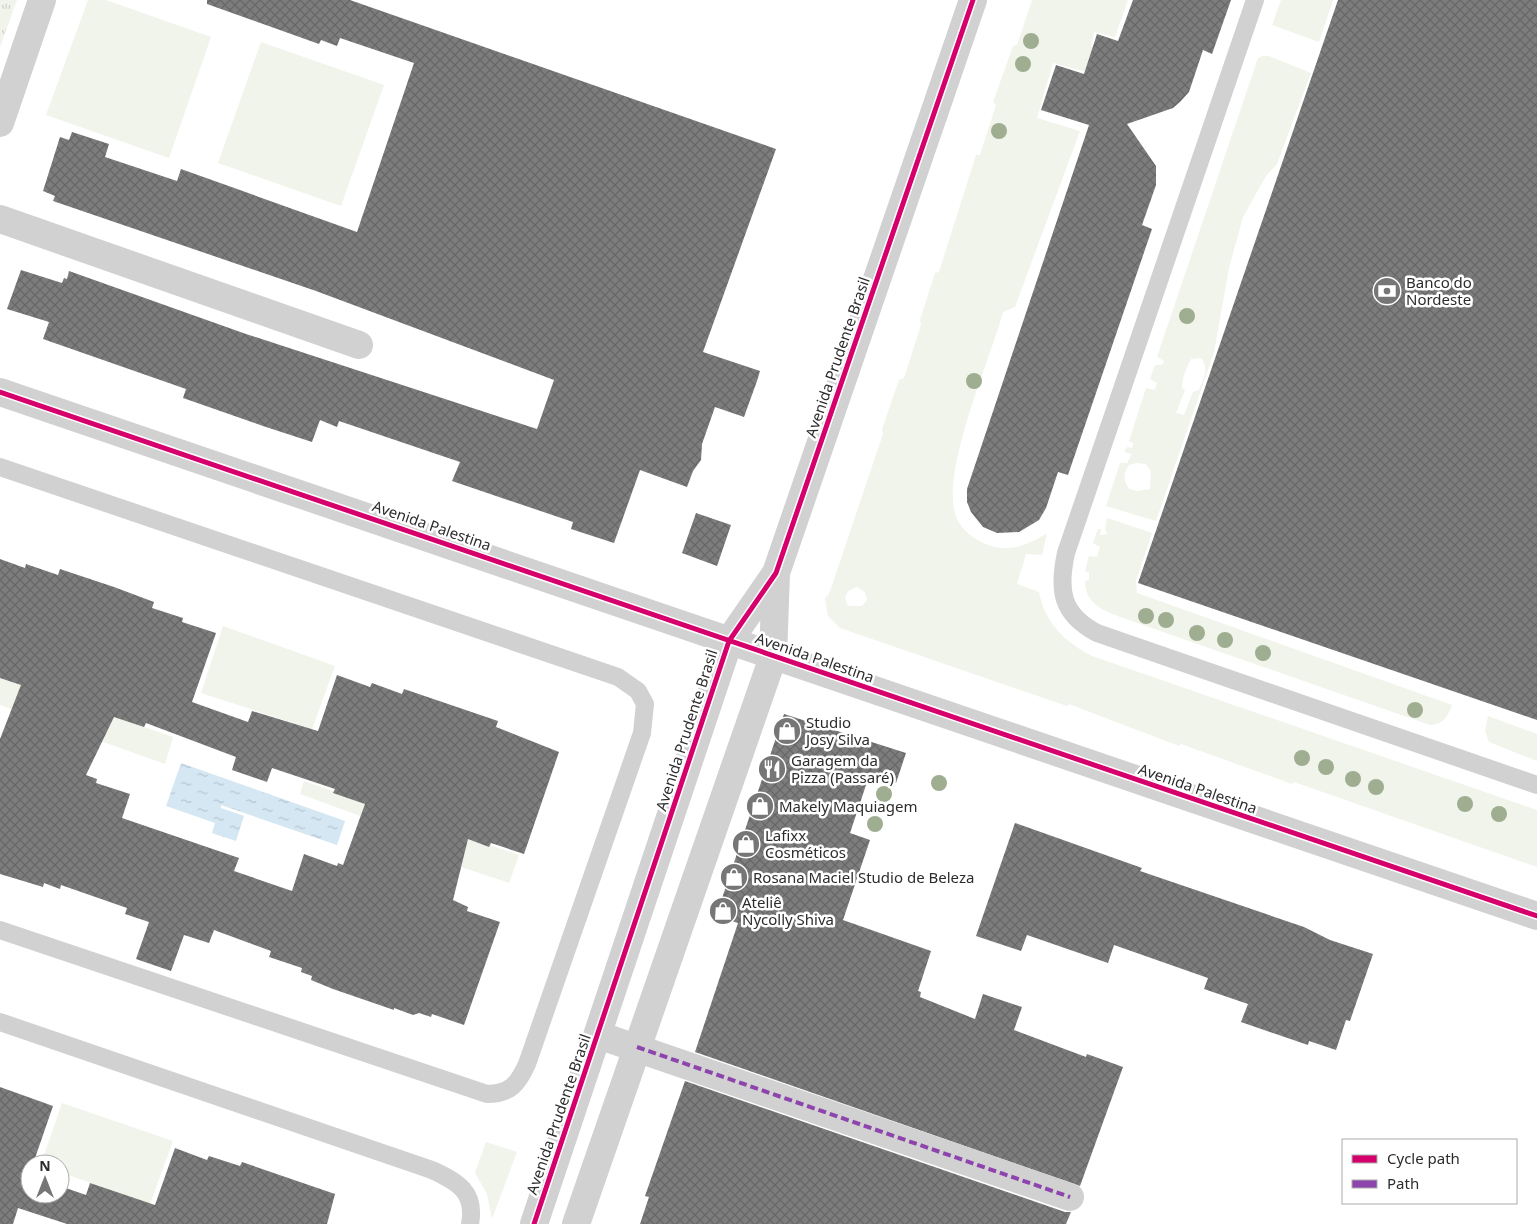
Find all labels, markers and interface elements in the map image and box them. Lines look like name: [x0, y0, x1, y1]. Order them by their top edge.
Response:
place label: Banco do Nordeste: [1406, 272, 1472, 309]
street label: Avenida Prudente Brasil: [800, 274, 874, 440]
bank icon: Banco do Nordeste: [1372, 276, 1402, 306]
street label: Avenida Palestina: [370, 495, 494, 555]
street label: Avenida Palestina: [753, 627, 877, 687]
street label: Avenida Prudente Brasil: [650, 647, 722, 813]
place label: Studio Josy Silva: [804, 712, 870, 749]
shop icon: Studio Josy Silva: [772, 716, 802, 746]
place label: Garagem da Pizza (Passaré): [791, 750, 894, 787]
restaurant icon: Garagem da Pizza (Passaré): [757, 754, 787, 784]
street label: Avenida Palestina: [1136, 758, 1260, 818]
shop icon: Makely Maquiagem: [745, 791, 775, 821]
place label: Makely Maquiagem: [779, 796, 917, 816]
place label: Lafixx Cosméticos: [765, 825, 846, 862]
shop icon: Lafixx Cosméticos: [731, 829, 761, 859]
shop icon: Rosana Maciel Studio de Beleza: [719, 862, 749, 892]
place label: Rosana Maciel Studio de Beleza: [753, 867, 974, 887]
place label: Ateliê Nycolly Shiva: [742, 892, 834, 929]
shop icon: Ateliê Nycolly Shiva: [708, 896, 738, 926]
street label: Avenida Prudente Brasil: [521, 1031, 595, 1197]
legend: [1342, 1139, 1517, 1204]
text: Cycle path: [1387, 1148, 1460, 1168]
north arrow: [20, 1154, 70, 1204]
text: N: [39, 1156, 51, 1175]
text: Path: [1387, 1173, 1419, 1193]

